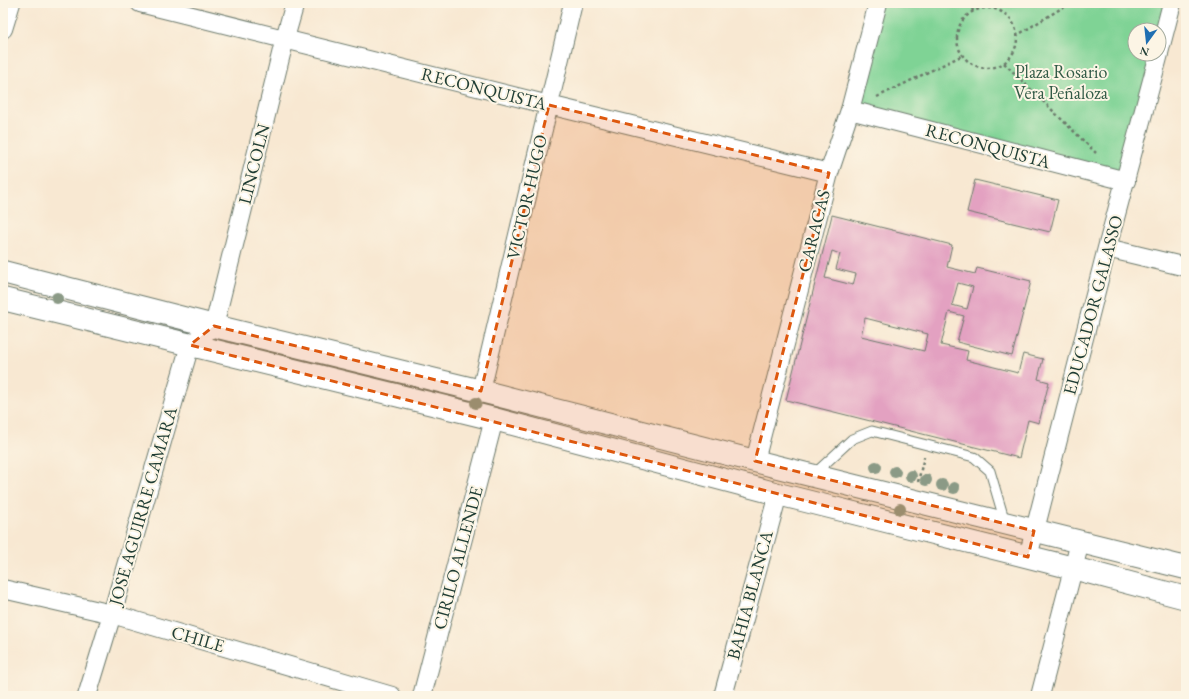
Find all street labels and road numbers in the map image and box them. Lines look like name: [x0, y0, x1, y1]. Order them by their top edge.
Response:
street label: RECONQUISTA: [419, 62, 550, 115]
street label: RECONQUISTA: [923, 118, 1054, 173]
street label: LINCOLN: [232, 121, 275, 207]
street label: VICTOR HUGO: [501, 132, 552, 262]
street label: CARACAS: [792, 187, 835, 275]
street label: EDUCADOR GALASSO: [1057, 213, 1128, 397]
street label: JOSE AGUIRRE CAMARA: [103, 403, 182, 610]
street label: CIRILO ALLENDE: [427, 484, 488, 632]
street label: BAHIA BLANCA: [721, 527, 778, 662]
street label: CHILE: [169, 620, 227, 657]

